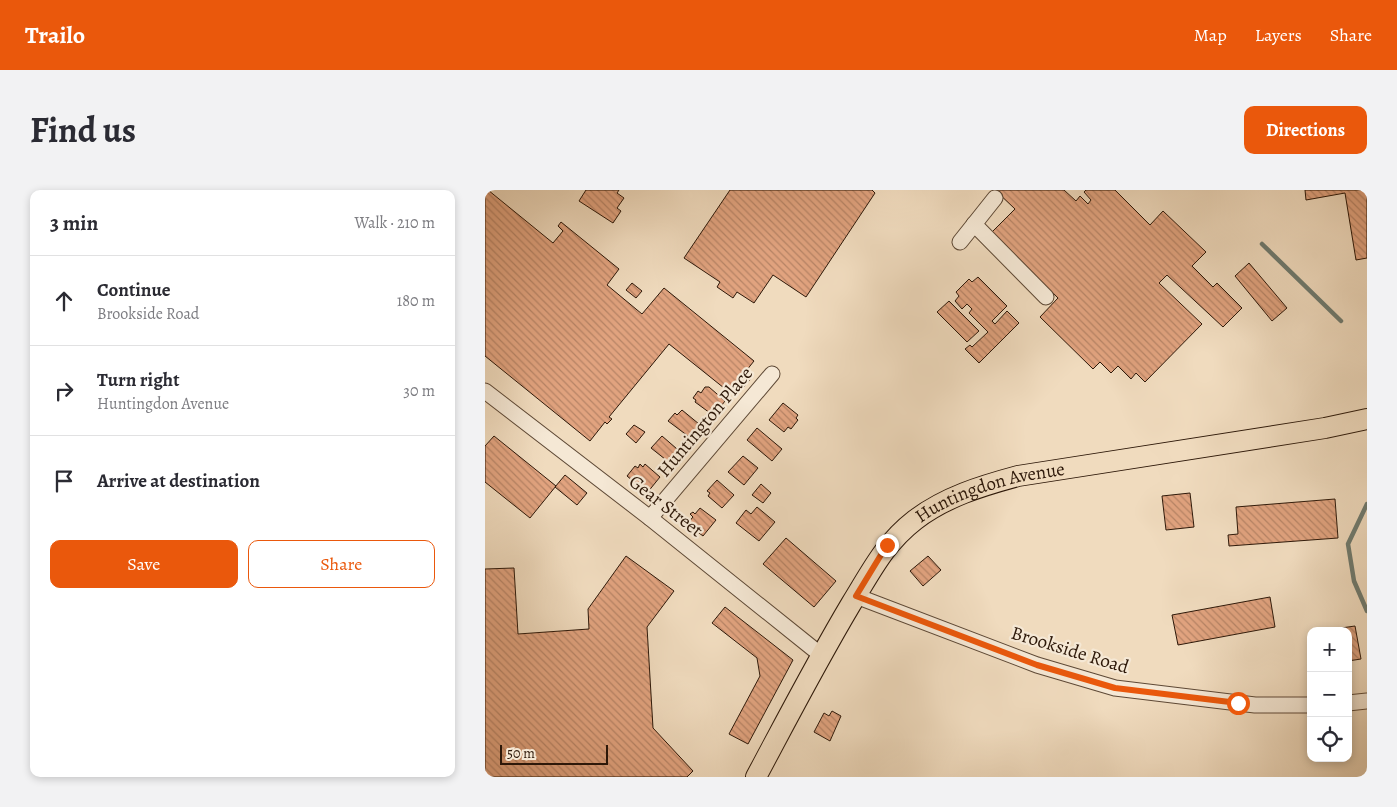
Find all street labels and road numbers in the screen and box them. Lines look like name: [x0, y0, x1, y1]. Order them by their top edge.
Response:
street label: Huntington Place: [651, 361, 759, 483]
street label: Huntingdon Avenue: [910, 456, 1067, 529]
street label: Gear Street: [624, 469, 708, 543]
street label: Brookside Road: [1008, 620, 1133, 680]

